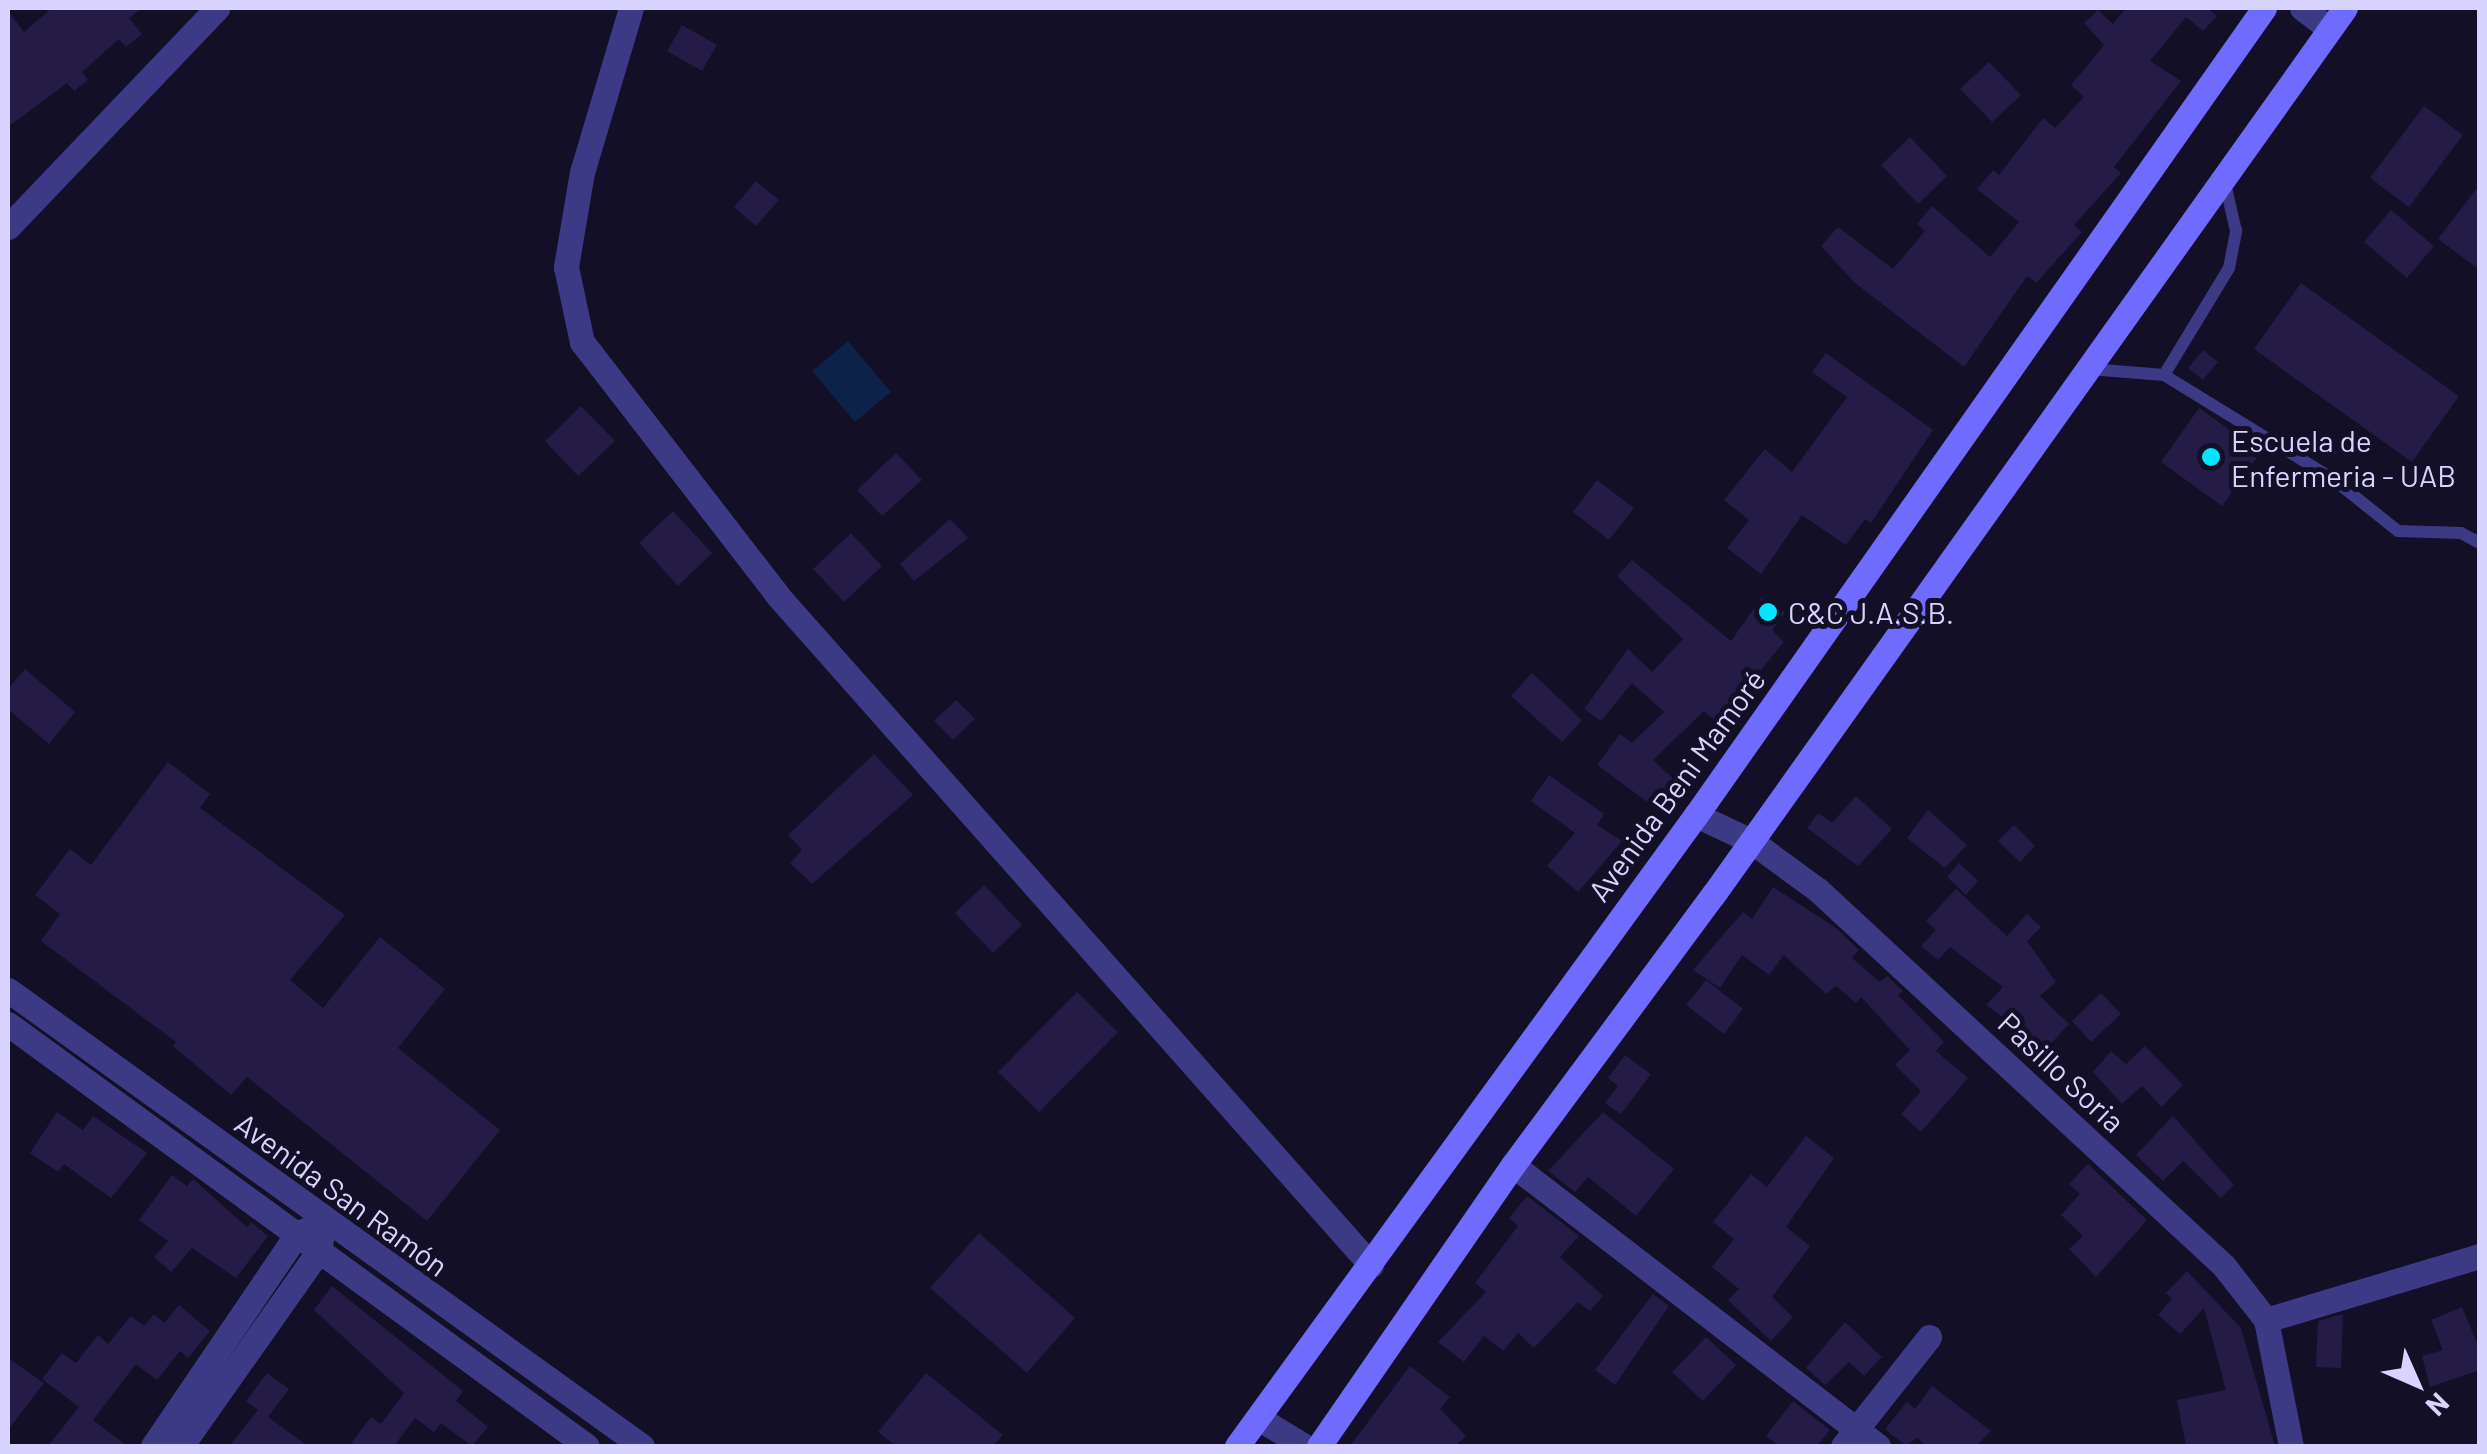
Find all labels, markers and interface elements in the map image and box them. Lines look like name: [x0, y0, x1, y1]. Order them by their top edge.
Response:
place label: Escuela de Enfermeria - UAB: [2231, 422, 2456, 492]
marker: Escuela de Enfermeria - UAB: [2200, 446, 2222, 468]
place label: C&C J.A.S.B.: [1788, 594, 1954, 630]
marker: C&C J.A.S.B.: [1757, 601, 1779, 623]
street label: Avenida Beni Mamoré: [1580, 662, 1772, 908]
street label: Pasillo Soria: [1992, 1005, 2132, 1139]
street label: Avenida San Ramón: [229, 1105, 455, 1283]
north arrow: [2367, 1334, 2467, 1434]
text: N: [2420, 1387, 2457, 1424]

